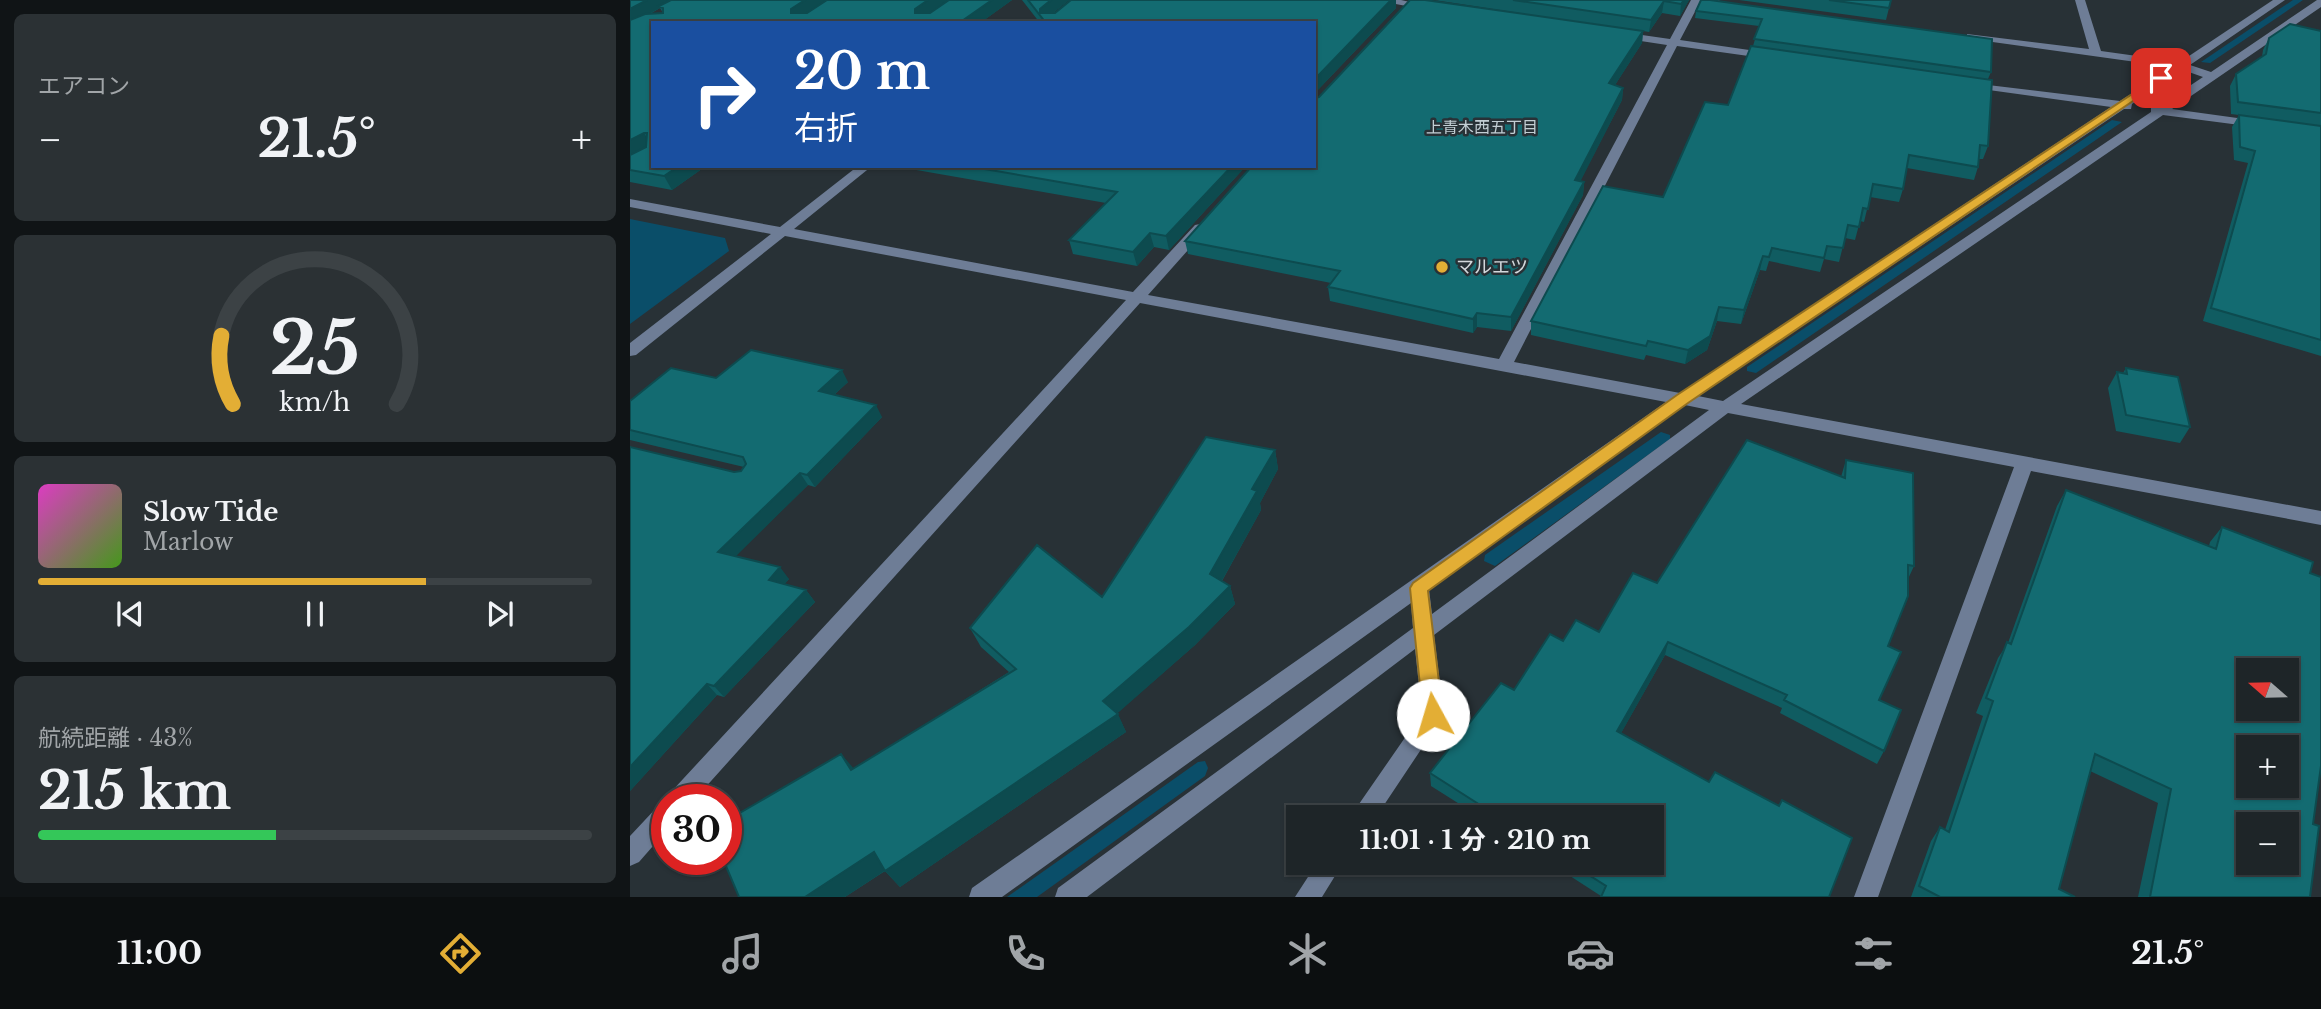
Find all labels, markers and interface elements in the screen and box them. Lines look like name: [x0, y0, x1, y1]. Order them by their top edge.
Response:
text: 20 m: [794, 41, 930, 102]
pin: [2131, 48, 2191, 108]
icon: right: [679, 49, 770, 140]
icon: arrive: [2142, 59, 2180, 97]
text: エアコン: [38, 72, 130, 100]
text: 21.5°: [257, 107, 376, 171]
text: 右折: [794, 108, 858, 148]
text: −: [38, 116, 62, 163]
text: +: [571, 116, 592, 163]
district label: 上青木西五丁目: [1426, 117, 1538, 137]
place label: マルエツ: [1456, 256, 1528, 278]
marker: マルエツ: [1434, 259, 1450, 275]
text: 25: [270, 304, 360, 395]
text: km/h: [280, 387, 350, 418]
text: Slow Tide: [143, 496, 279, 528]
text: Marlow: [143, 528, 233, 556]
icon: previous: [111, 595, 149, 633]
icon: pause: [296, 595, 334, 633]
icon: next: [481, 595, 519, 633]
north arrow: [2236, 658, 2300, 721]
map controls: [2236, 658, 2299, 875]
position arrow: [1396, 678, 1470, 752]
text: 航続距離 · 43%: [38, 724, 193, 752]
button: +: [2236, 735, 2299, 798]
text: 215 km: [38, 759, 231, 823]
speed limit sign: 30: [651, 784, 742, 875]
button: −: [2236, 812, 2299, 875]
text: 11:01 · 1 分 · 210 m: [1359, 824, 1591, 856]
icon: directions: [436, 929, 485, 978]
icon: music: [718, 929, 767, 978]
icon: phone: [1001, 929, 1050, 978]
icon: climate: [1283, 929, 1332, 978]
icon: car: [1566, 929, 1615, 978]
icon: filters: [1849, 929, 1898, 978]
text: 11:00: [117, 933, 202, 973]
text: 21.5°: [2131, 933, 2204, 973]

